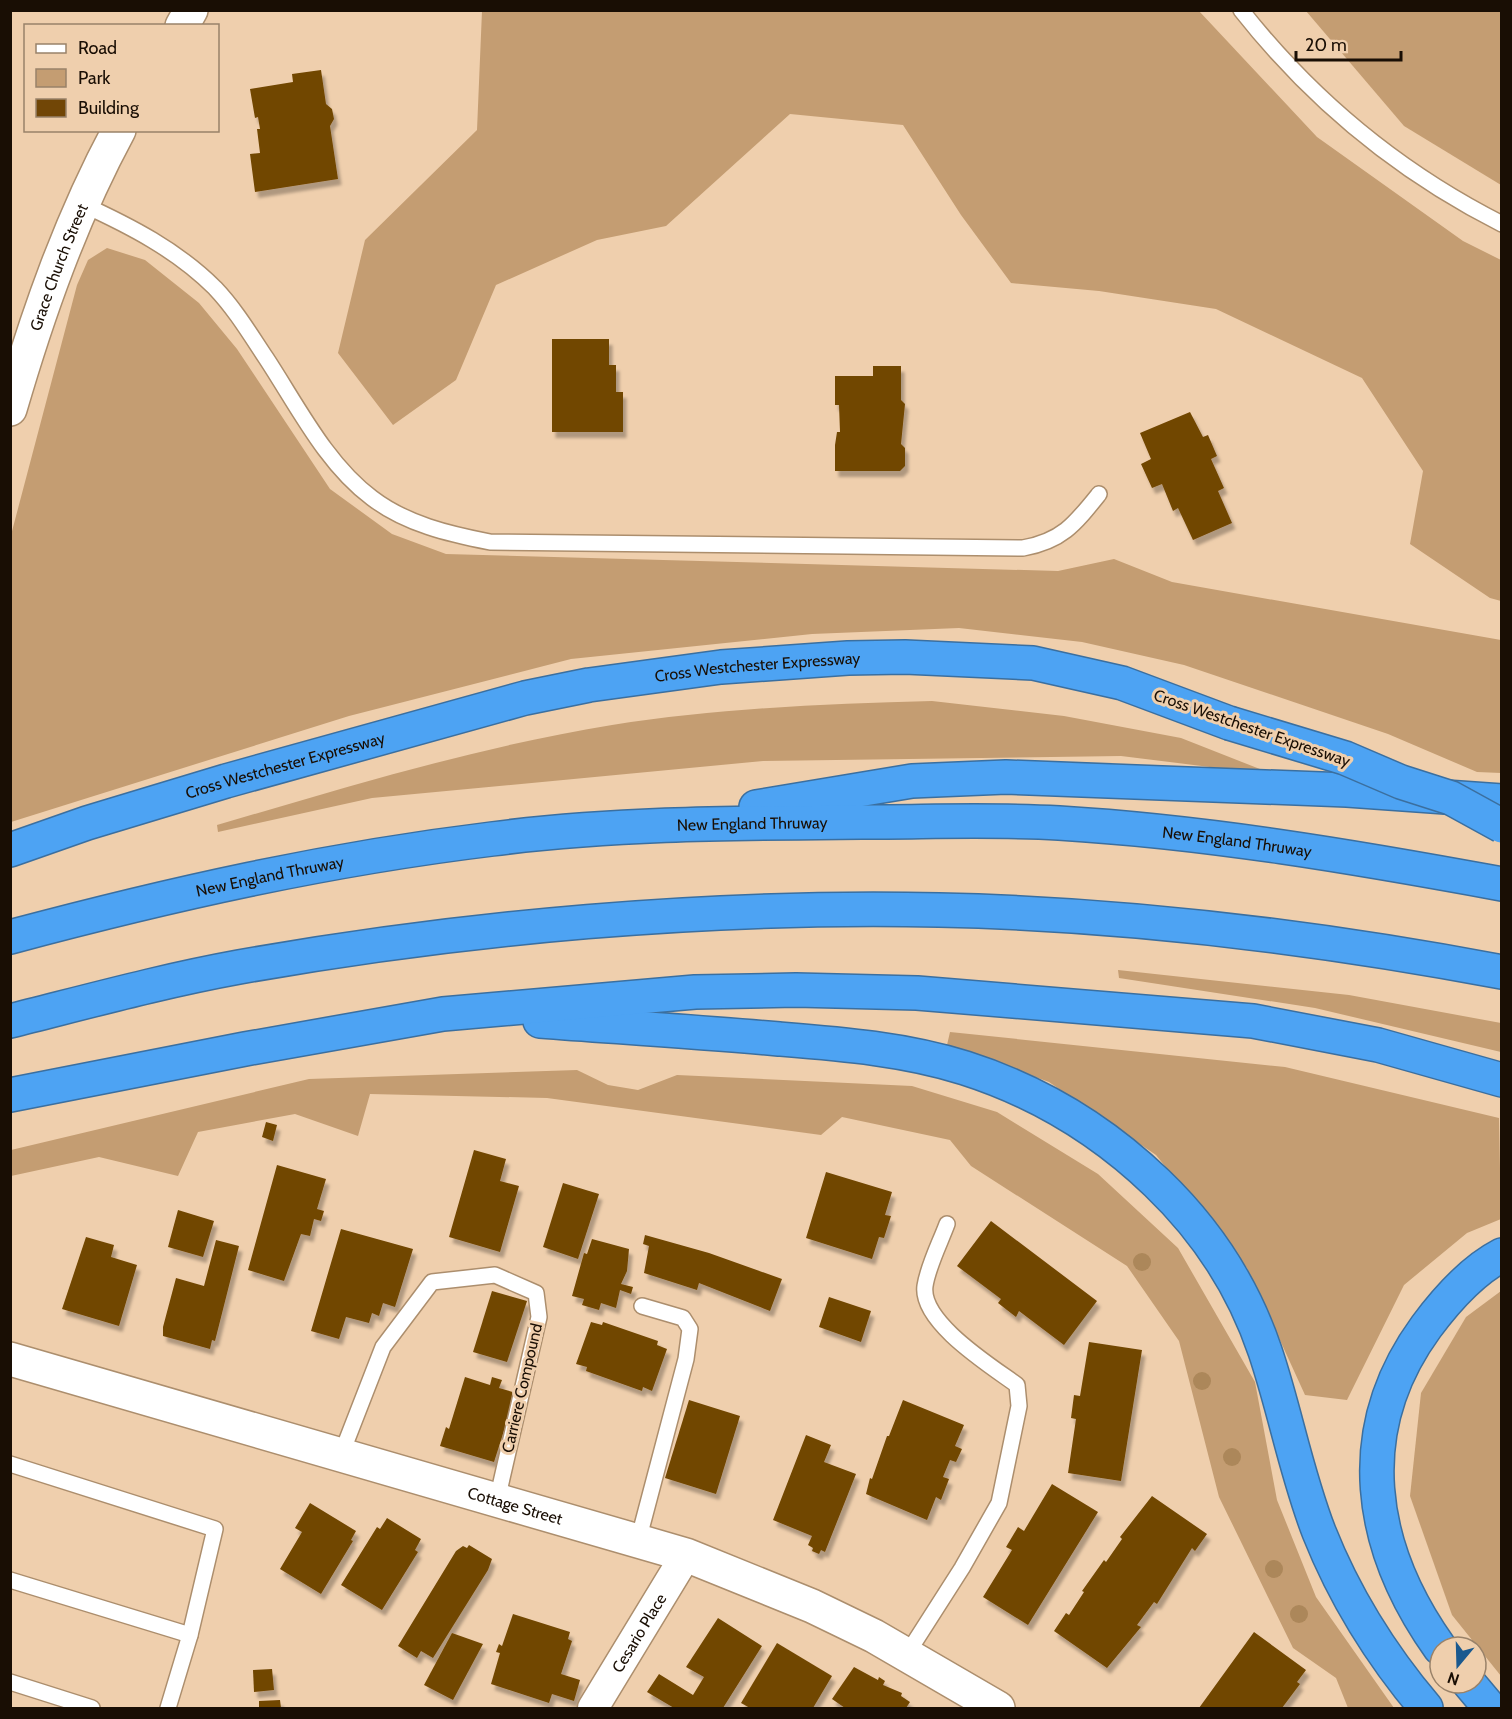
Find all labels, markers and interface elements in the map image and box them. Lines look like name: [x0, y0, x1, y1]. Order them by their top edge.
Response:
legend: [24, 24, 219, 132]
scale bar: [1296, 24, 1401, 62]
text: 20 m: [1305, 34, 1347, 56]
text: Road: [78, 37, 117, 59]
text: Park: [78, 67, 111, 89]
text: Building: [78, 97, 140, 119]
street label: Grace Church Street: [25, 200, 92, 333]
street label: Cross Westchester Expressway: [653, 648, 861, 685]
street label: Cross Westchester Expressway: [1151, 685, 1353, 771]
street label: Cross Westchester Expressway: [183, 728, 387, 802]
street label: New England Thruway: [676, 813, 828, 834]
street label: New England Thruway: [1161, 822, 1313, 861]
street label: New England Thruway: [194, 852, 345, 900]
street label: Carriere Compound: [498, 1321, 546, 1455]
street label: Cottage Street: [466, 1483, 565, 1528]
street label: Cesario Place: [607, 1590, 670, 1676]
north arrow: [1428, 1635, 1488, 1695]
text: N: [1445, 1668, 1462, 1690]

